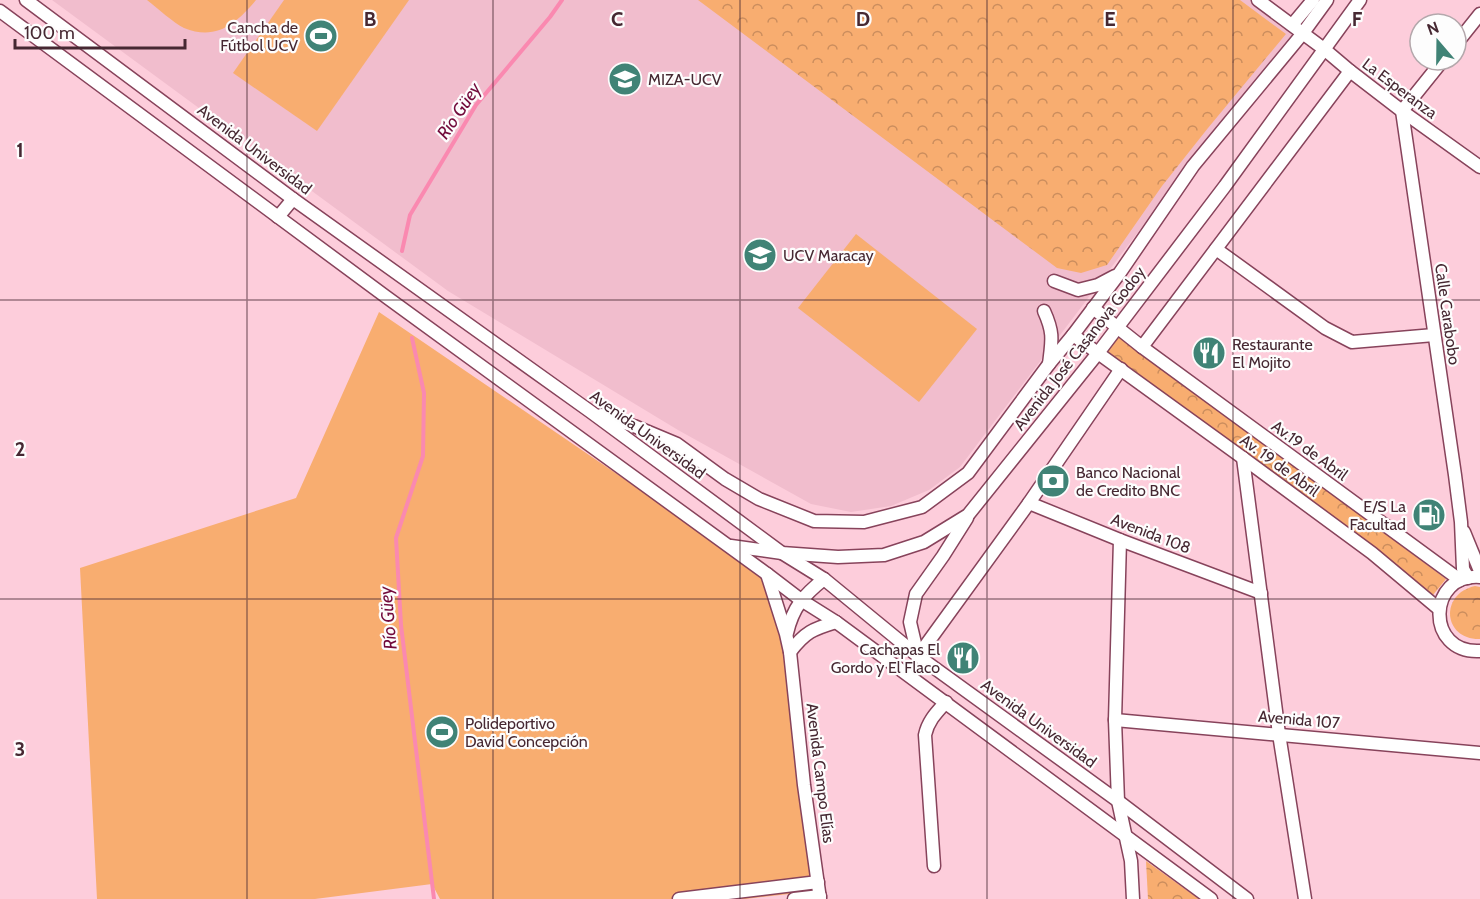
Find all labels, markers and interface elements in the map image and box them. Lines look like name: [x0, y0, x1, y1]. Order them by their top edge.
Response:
text: B: [364, 7, 376, 31]
text: C: [611, 7, 623, 31]
text: D: [856, 7, 870, 31]
text: E: [1104, 7, 1116, 31]
text: F: [1352, 7, 1363, 31]
scale bar: [15, 12, 184, 50]
north arrow: [1408, 12, 1468, 72]
place label: Cancha de Fútbol UCV: [220, 18, 298, 55]
sports icon: Cancha de Fútbol UCV: [303, 18, 339, 54]
text: N: [1424, 18, 1442, 39]
text: 100 m: [24, 22, 75, 44]
street label: La Esperanza: [1359, 54, 1441, 123]
school or university icon: MIZA-UCV: [607, 61, 643, 97]
place label: MIZA-UCV: [648, 70, 722, 89]
water label: Río Güey: [432, 78, 486, 143]
street label: Avenida Universidad: [194, 100, 315, 198]
text: 1: [16, 138, 24, 162]
school or university icon: UCV Maracay: [742, 237, 778, 273]
place label: UCV Maracay: [783, 246, 874, 265]
street label: Calle Carabobo: [1431, 262, 1464, 366]
street label: Avenida José Casanova Godoy: [1010, 263, 1149, 434]
restaurant icon: Restaurante El Mojito: [1191, 335, 1227, 371]
place label: Restaurante El Mojito: [1232, 335, 1313, 372]
street label: Avenida Universidad: [586, 386, 709, 483]
street label: Av.19 de Abril: [1268, 416, 1352, 484]
street label: Av. 19 de Abril: [1236, 430, 1323, 501]
text: 2: [15, 437, 25, 461]
bank icon: Banco Nacional de Credito BNC: [1035, 463, 1071, 499]
place label: Banco Nacional de Credito BNC: [1076, 463, 1181, 500]
place label: E/S La Facultad: [1350, 497, 1406, 534]
fuel station icon: E/S La Facultad: [1411, 497, 1447, 533]
street label: Avenida 108: [1108, 510, 1193, 557]
water label: Río Güey: [374, 585, 402, 650]
place label: Cachapas El Gordo y El Flaco: [831, 640, 940, 677]
restaurant icon: Cachapas El Gordo y El Flaco: [945, 640, 981, 676]
street label: Avenida Universidad: [977, 675, 1100, 772]
street label: Avenida Campo Elías: [802, 702, 839, 845]
street label: Avenida 107: [1257, 706, 1341, 733]
sports icon: Polideportivo David Concepción: [424, 714, 460, 750]
place label: Polideportivo David Concepción: [465, 714, 588, 751]
text: 3: [15, 737, 25, 761]

